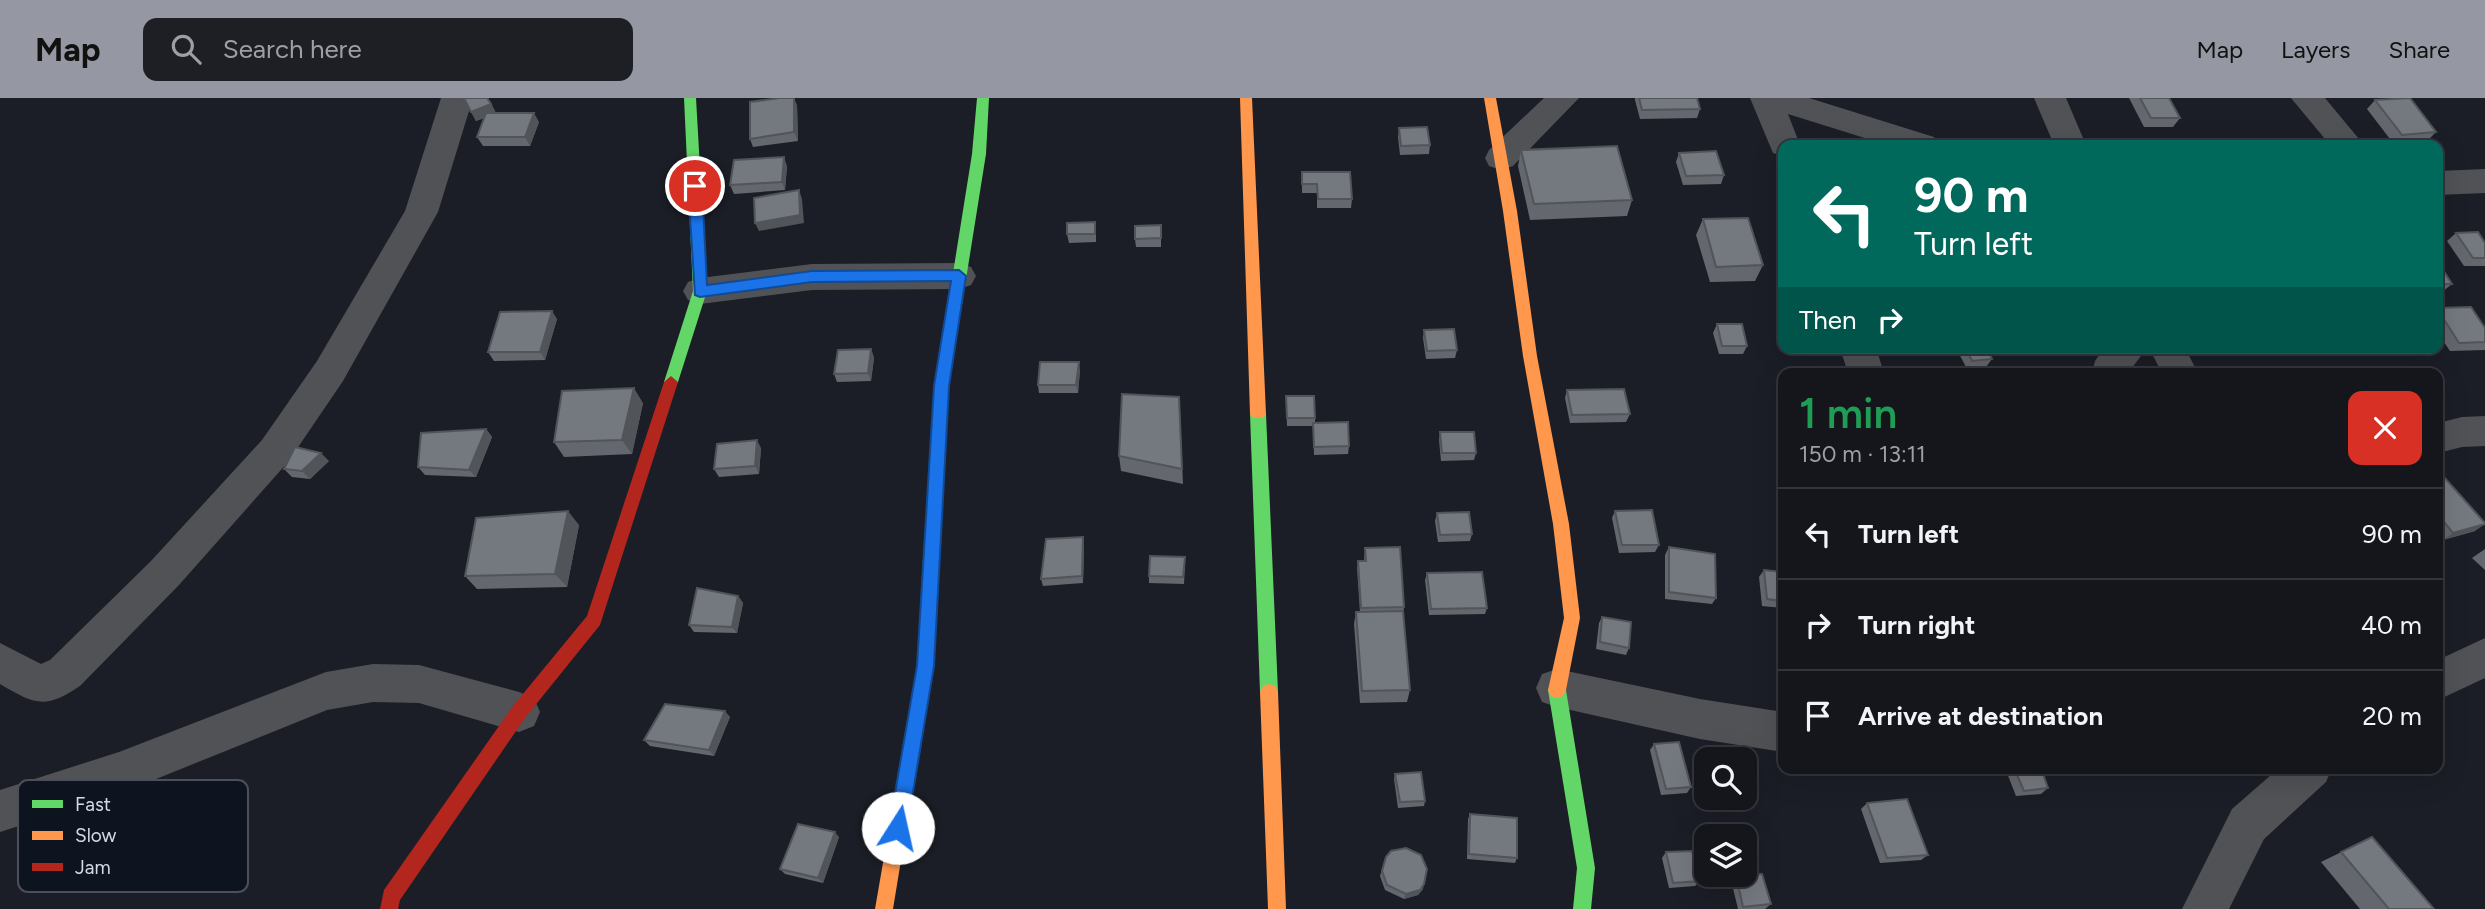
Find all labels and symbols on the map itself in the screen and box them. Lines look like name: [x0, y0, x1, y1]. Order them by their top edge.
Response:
pin: [665, 156, 725, 216]
legend: [18, 780, 248, 892]
position arrow: [861, 791, 935, 865]
text: Fast: [75, 793, 111, 816]
text: Slow: [75, 824, 117, 847]
text: Jam: [75, 856, 111, 879]

